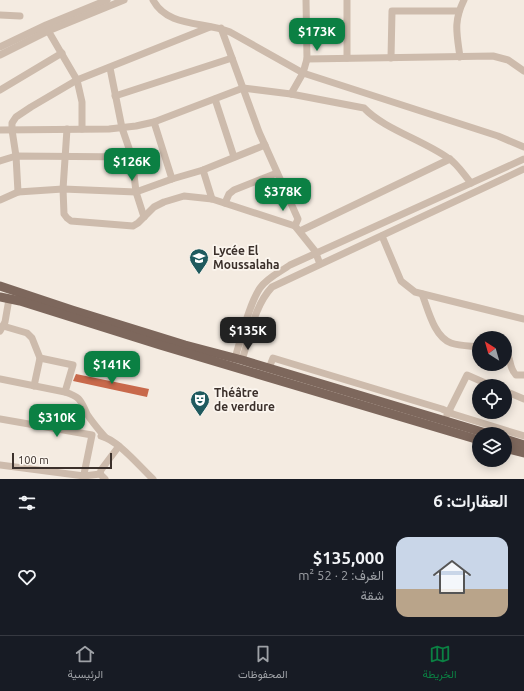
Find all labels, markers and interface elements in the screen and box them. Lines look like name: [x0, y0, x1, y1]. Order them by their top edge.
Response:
pin: $173K: [289, 18, 345, 52]
text: $173K: [298, 24, 336, 38]
pin: $126K: [104, 148, 160, 182]
text: $126K: [113, 154, 151, 168]
pin: $378K: [255, 178, 311, 212]
text: $378K: [264, 184, 302, 198]
place label: Lycée El Moussalaha: [213, 244, 280, 271]
school or university icon: Lycée El Moussalaha: [188, 247, 210, 275]
pin: $135K: [220, 317, 276, 351]
text: $135K: [229, 323, 267, 337]
north arrow: [472, 331, 512, 371]
map controls: [472, 331, 512, 467]
pin: $141K: [84, 351, 140, 385]
text: $141K: [93, 357, 131, 371]
button: locate: [472, 379, 512, 419]
place label: Théâtre de verdure: [214, 386, 275, 413]
theatre icon: Théâtre de verdure: [189, 389, 211, 417]
pin: $310K: [29, 404, 85, 438]
text: $310K: [38, 410, 76, 424]
button: layers: [472, 427, 512, 467]
scale bar: [12, 451, 112, 470]
text: 100 m: [18, 454, 49, 466]
text: العقارات: 6: [433, 491, 508, 510]
icon: filters: [16, 492, 38, 514]
text: $135,000: [313, 548, 384, 567]
icon: home: [428, 553, 476, 601]
icon: heart: [16, 566, 38, 588]
text: الغرف: 2 · 52 m²: [298, 568, 384, 582]
text: شقة: [361, 588, 384, 602]
tab: الرئيسية: [68, 643, 103, 684]
tab: المحفوظات: [238, 643, 288, 684]
tab: الخريطة: [423, 643, 457, 684]

